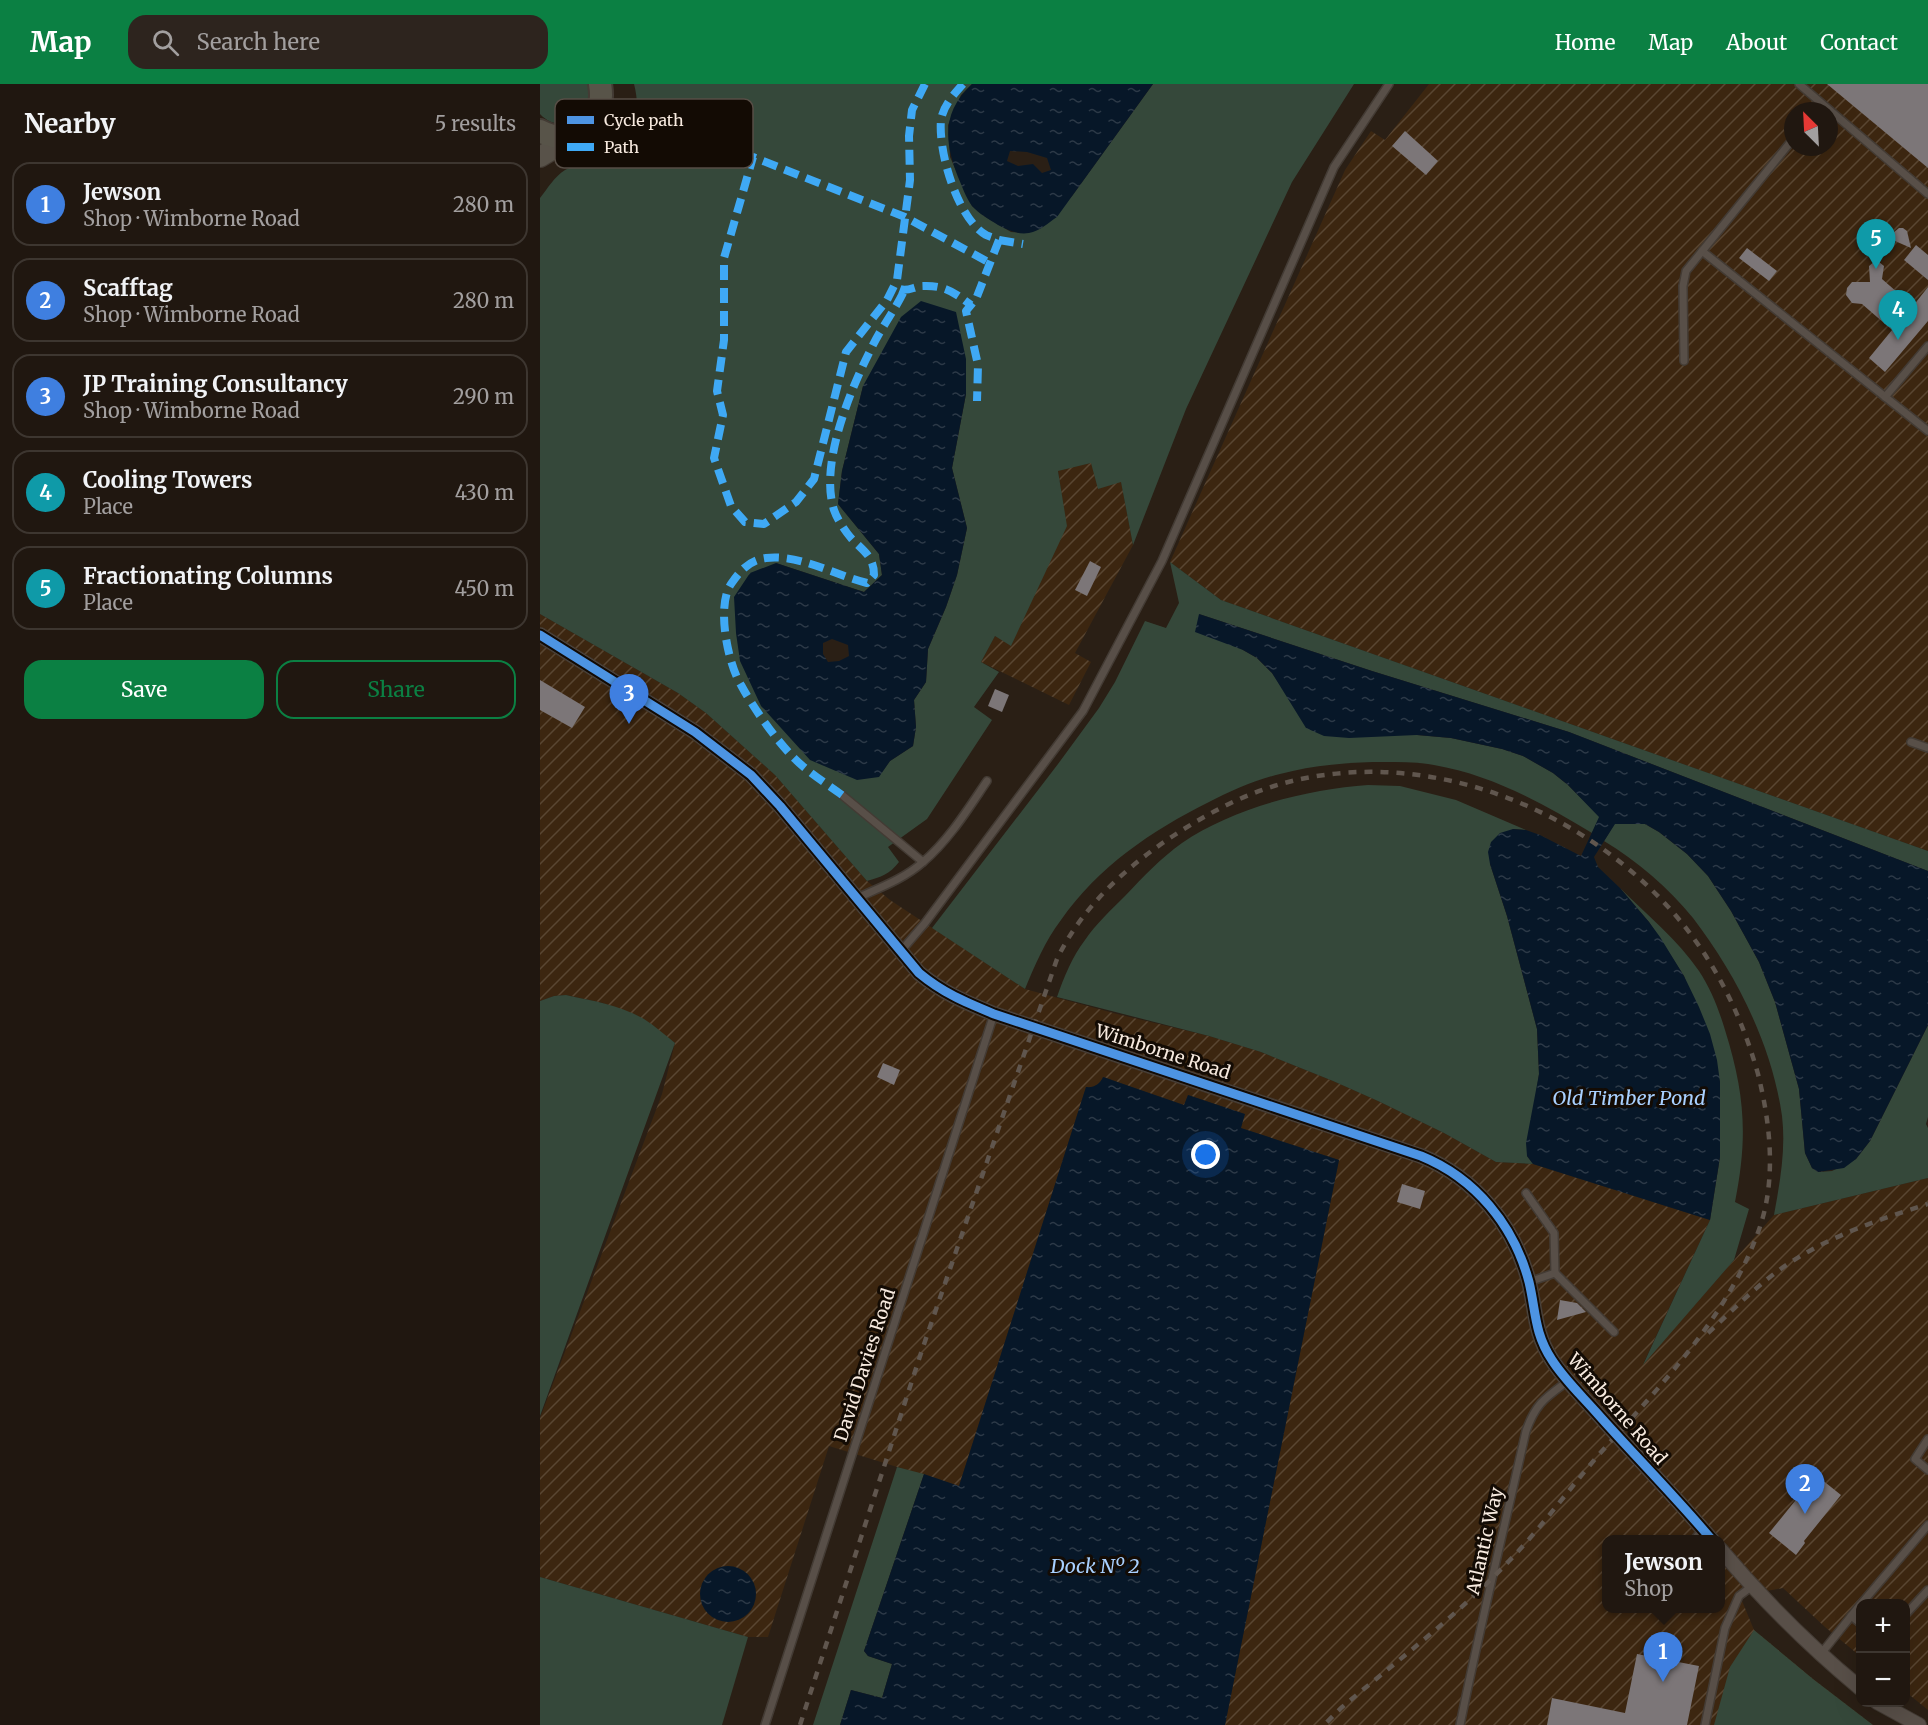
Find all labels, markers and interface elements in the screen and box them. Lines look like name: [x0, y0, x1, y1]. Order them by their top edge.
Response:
search box: [128, 15, 548, 69]
text: Map: [30, 24, 92, 60]
icon: search: [149, 26, 182, 59]
text: Search here: [197, 28, 320, 56]
text: Home: [1555, 29, 1615, 56]
text: Map: [1648, 29, 1693, 56]
text: About: [1726, 29, 1787, 56]
text: Contact: [1820, 29, 1898, 56]
legend: [555, 99, 753, 168]
north arrow: [1784, 102, 1838, 156]
text: Nearby: [24, 107, 116, 140]
text: Cycle path: [604, 110, 684, 130]
text: 5 results: [435, 111, 516, 136]
text: Path: [604, 137, 640, 157]
text: Jewson: [83, 178, 161, 206]
text: 1: [41, 192, 50, 217]
text: 280 m: [453, 192, 514, 217]
text: Shop · Wimborne Road: [83, 206, 300, 231]
pin: 5: [1856, 220, 1896, 269]
text: Scafftag: [83, 274, 173, 302]
text: 2: [40, 288, 51, 313]
text: 280 m: [453, 288, 514, 313]
pin: 4: [1878, 290, 1918, 340]
text: Shop · Wimborne Road: [83, 302, 300, 327]
text: JP Training Consultancy: [83, 370, 348, 398]
text: 3: [40, 384, 51, 409]
text: 290 m: [453, 384, 514, 409]
text: Shop · Wimborne Road: [83, 398, 300, 423]
text: Cooling Towers: [83, 466, 252, 494]
text: 4: [39, 480, 52, 505]
text: 430 m: [455, 480, 514, 505]
text: Place: [83, 494, 133, 519]
text: Fractionating Columns: [83, 562, 333, 590]
text: 5: [40, 576, 51, 601]
text: 450 m: [455, 576, 514, 601]
text: Place: [83, 590, 133, 615]
button: Save: [24, 660, 264, 719]
button: Share: [276, 660, 516, 719]
pin: 3: [610, 674, 649, 724]
street label: Wimborne Road: [1092, 1019, 1234, 1084]
water label: Old Timber Pond: [1552, 1085, 1706, 1110]
your location: [1191, 1140, 1220, 1169]
street label: David Davies Road: [829, 1285, 900, 1444]
street label: Wimborne Road: [1562, 1347, 1672, 1469]
pin: 2: [1786, 1464, 1824, 1514]
street label: Atlantic Way: [1461, 1484, 1508, 1598]
popup: [1602, 1535, 1725, 1613]
text: Jewson: [1624, 1548, 1703, 1576]
water label: Dock Nº 2: [1049, 1553, 1140, 1578]
text: Shop: [1624, 1576, 1673, 1601]
map controls: [1856, 1599, 1910, 1707]
button: +: [1856, 1599, 1910, 1653]
pin: 1: [1644, 1632, 1682, 1682]
button: −: [1856, 1653, 1910, 1707]

